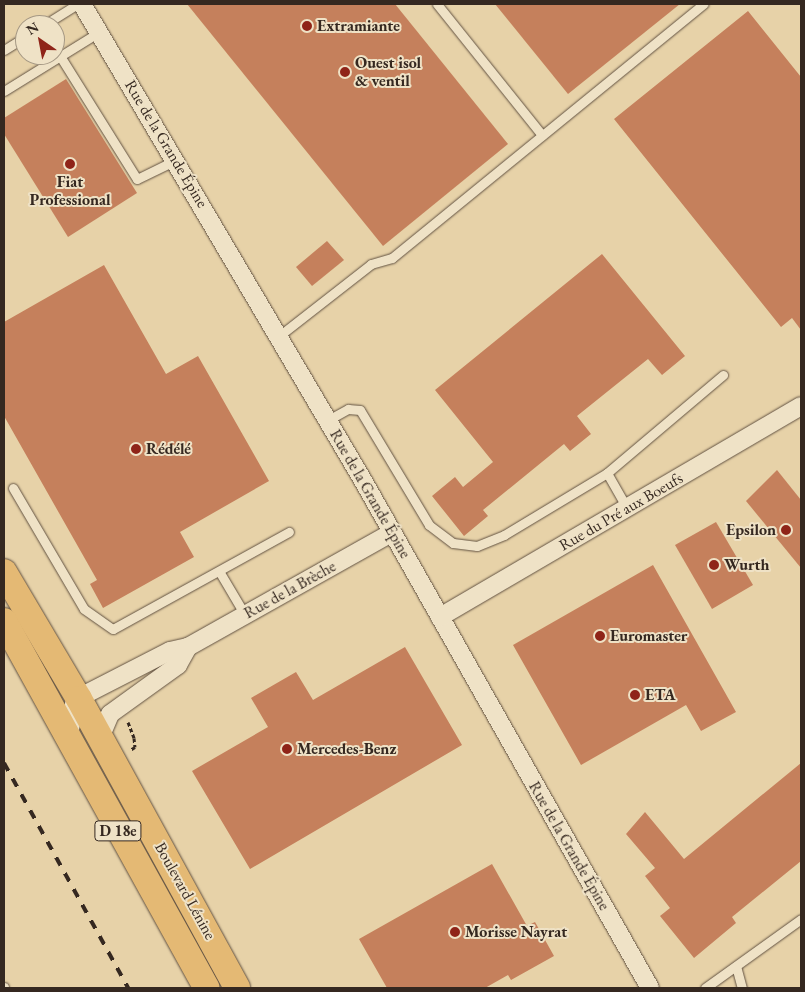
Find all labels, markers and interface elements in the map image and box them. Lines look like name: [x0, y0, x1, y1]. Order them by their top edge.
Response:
north arrow: [15, 15, 65, 65]
place label: Extramiante: [317, 16, 400, 36]
text: N: [23, 18, 42, 39]
marker: Extramiante: [301, 20, 313, 32]
place label: Ouest isol & ventil: [355, 53, 421, 91]
marker: Ouest isol & ventil: [339, 66, 351, 78]
street label: Rue de la Grande Épine: [120, 77, 212, 211]
marker: Fiat Professional: [64, 158, 76, 170]
place label: Fiat Professional: [29, 172, 111, 210]
street label: Rue de la Grande Épine: [325, 426, 415, 562]
place label: Rédélé: [146, 439, 191, 459]
marker: Rédélé: [130, 443, 142, 455]
street label: Rue du Pré aux Boeufs: [556, 469, 686, 555]
place label: Epsilon: [726, 520, 776, 540]
marker: Epsilon: [780, 524, 792, 536]
place label: Wurth: [724, 555, 770, 575]
street label: Rue de la Brèche: [241, 557, 339, 623]
marker: Wurth: [708, 559, 720, 571]
place label: Euromaster: [610, 626, 687, 646]
marker: Euromaster: [594, 630, 606, 642]
place label: ETA: [645, 685, 675, 705]
marker: ETA: [629, 689, 641, 701]
place label: Mercedes-Benz: [297, 739, 396, 759]
marker: Mercedes-Benz: [281, 743, 293, 755]
street label: Rue de la Grande Épine: [524, 778, 614, 914]
road number: D 18e: [94, 818, 142, 844]
street label: Boulevard Lénine: [150, 839, 220, 943]
place label: Morisse Nayrat: [465, 922, 567, 942]
marker: Morisse Nayrat: [449, 926, 461, 938]

